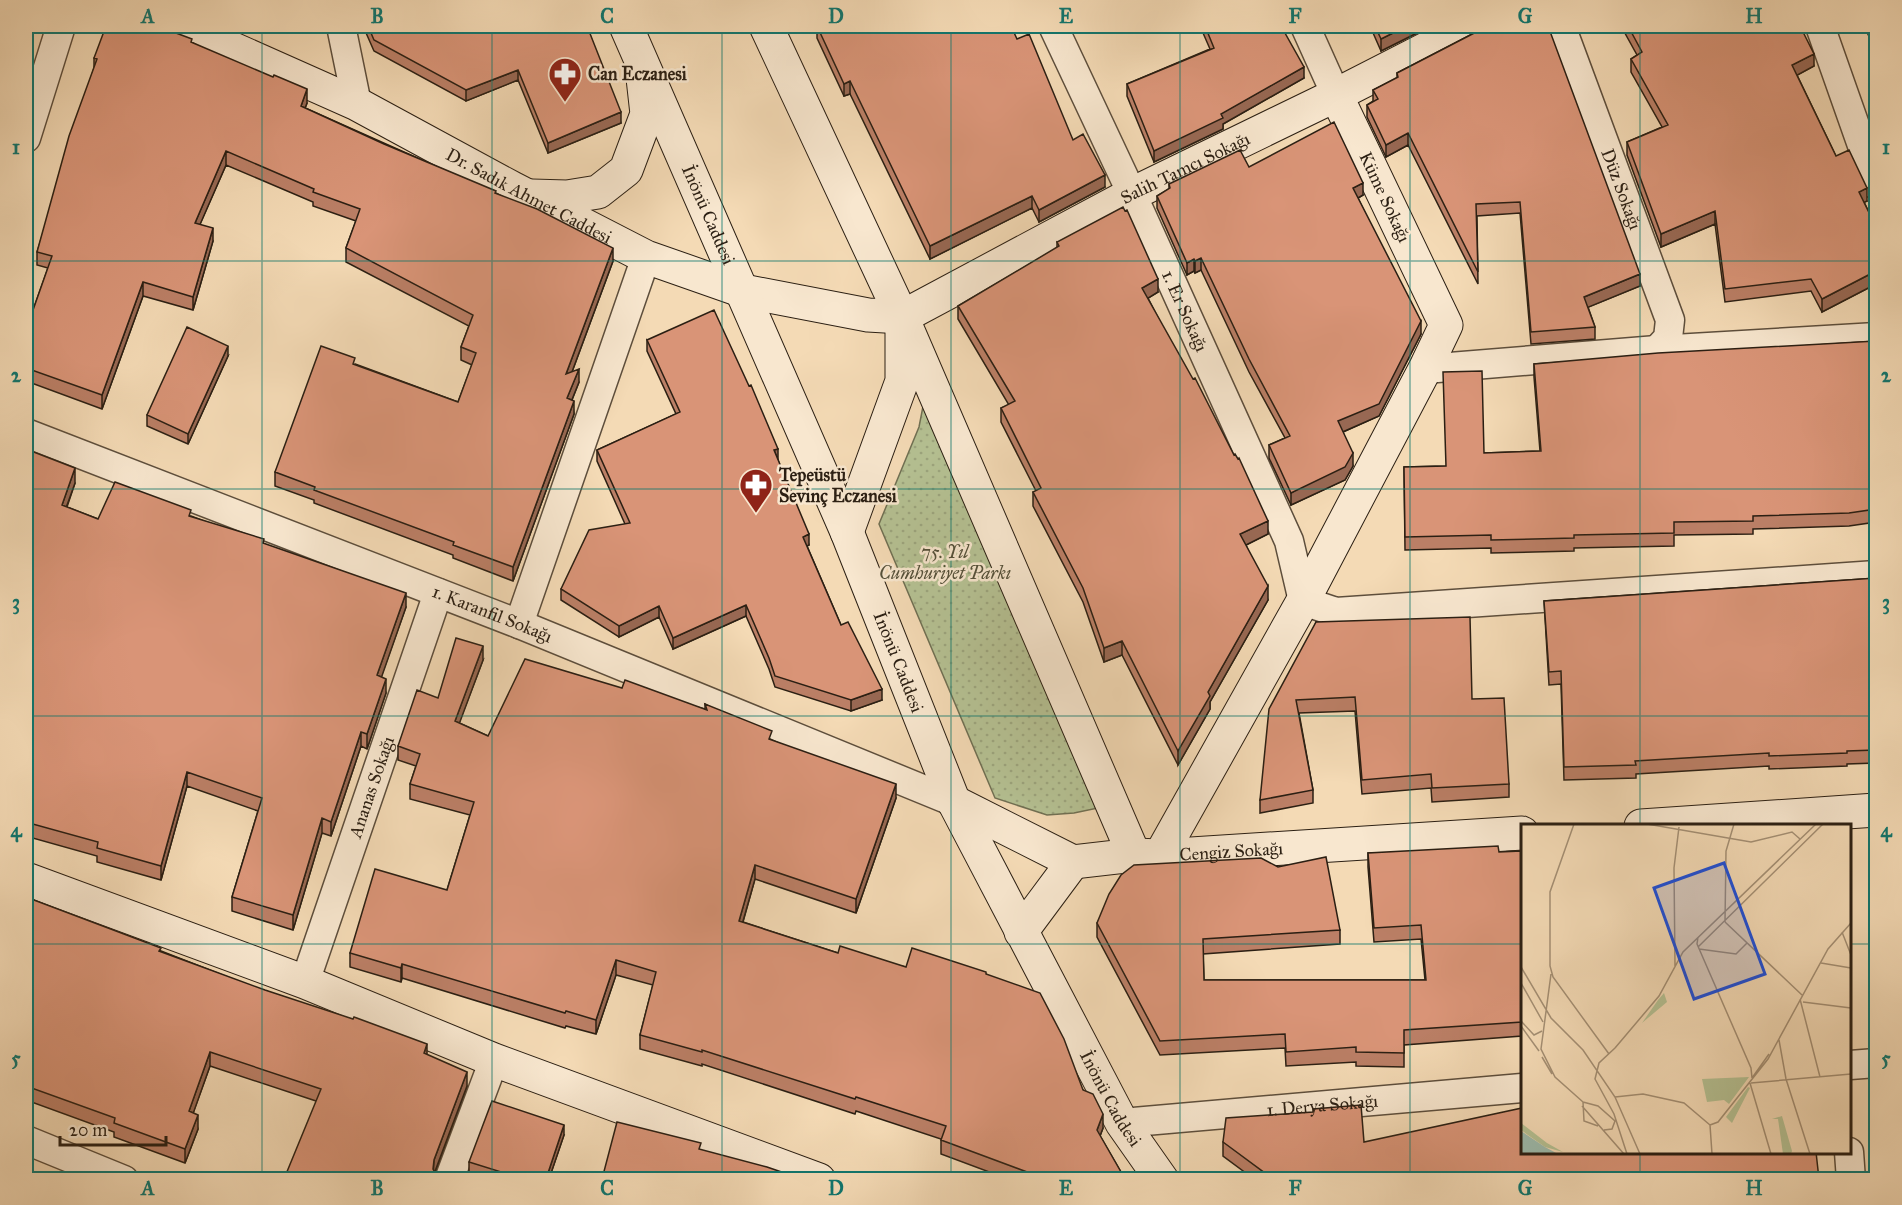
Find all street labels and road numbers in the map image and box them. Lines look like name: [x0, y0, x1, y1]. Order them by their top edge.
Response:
street label: Salih Tamcı Sokağı: [1117, 127, 1253, 209]
street label: Dr. Sadık Ahmet Caddesi: [442, 143, 616, 249]
street label: Düz Sokağı: [1596, 146, 1647, 233]
street label: Küme Sokağı: [1354, 148, 1416, 246]
street label: İnönü Caddesi: [677, 161, 740, 268]
street label: 1. Er Sokağı: [1157, 267, 1213, 355]
street label: 1. Karanfil Sokağı: [429, 580, 556, 647]
street label: İnönü Caddesi: [869, 608, 928, 716]
street label: Ananas Sokağı: [344, 733, 399, 842]
street label: Cengiz Sokağı: [1179, 837, 1284, 866]
street label: İnönü Caddesi: [1075, 1046, 1146, 1151]
street label: 1. Derya Sokağı: [1266, 1090, 1379, 1121]

